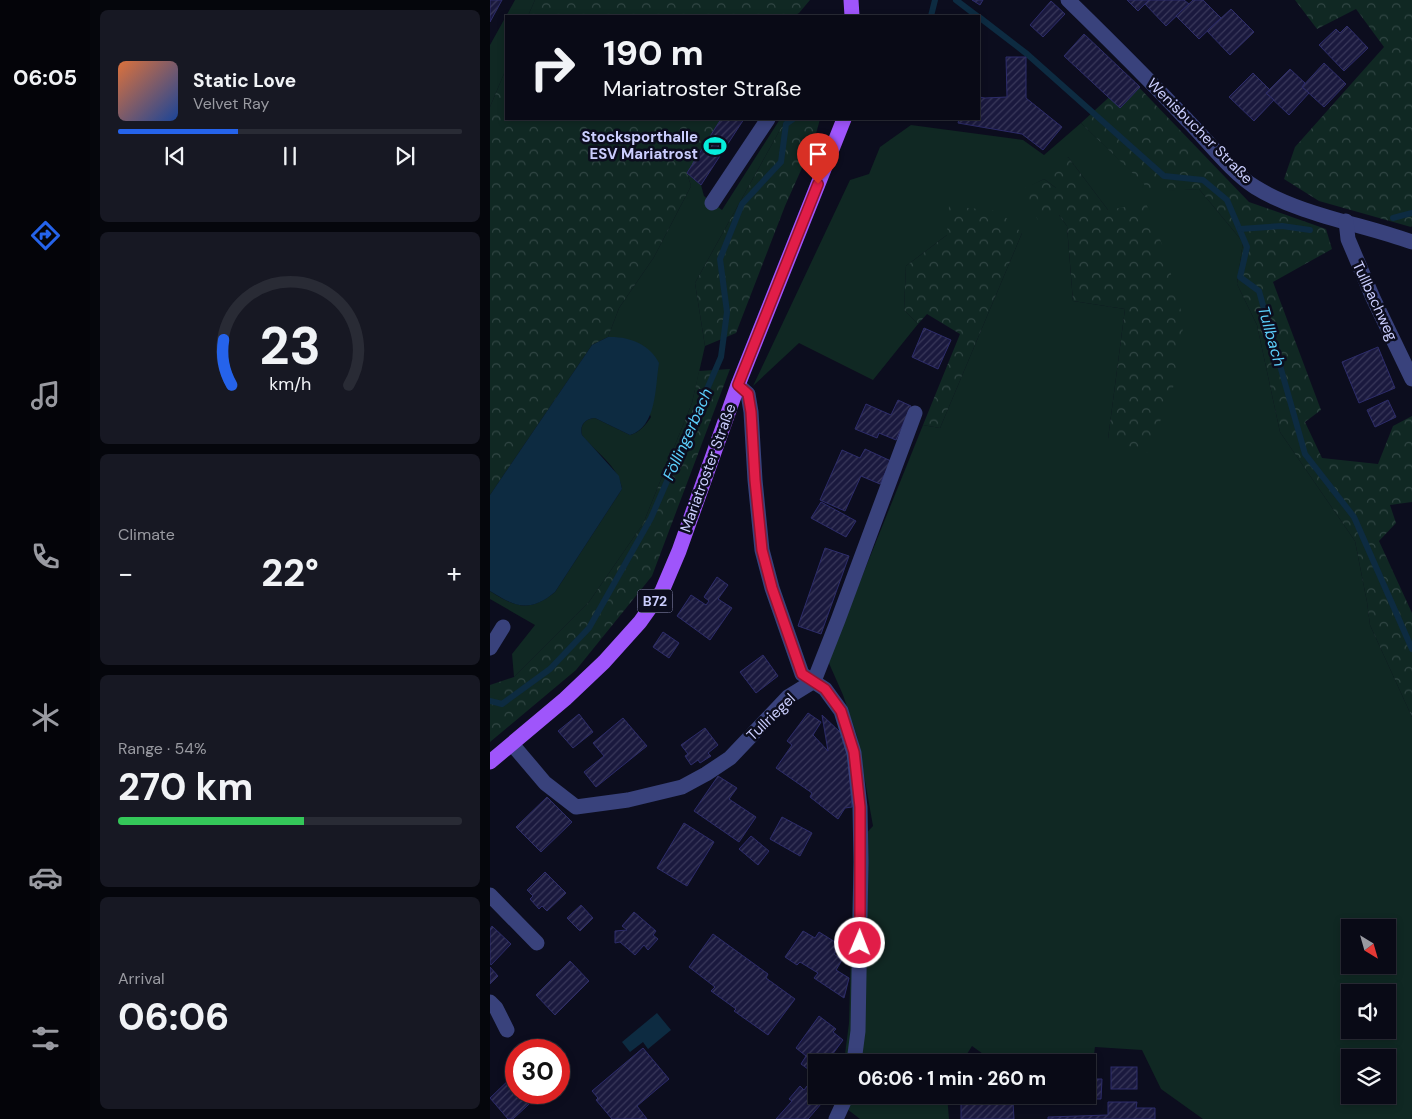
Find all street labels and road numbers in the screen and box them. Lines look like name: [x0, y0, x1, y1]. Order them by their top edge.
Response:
street label: Wenisbucher Straße: [1143, 74, 1257, 188]
street label: Tullbachweg: [1348, 258, 1402, 344]
street label: Mariatroster Straße: [675, 401, 741, 535]
road number: B72: [638, 590, 672, 612]
street label: Tullriegel: [742, 689, 800, 745]

